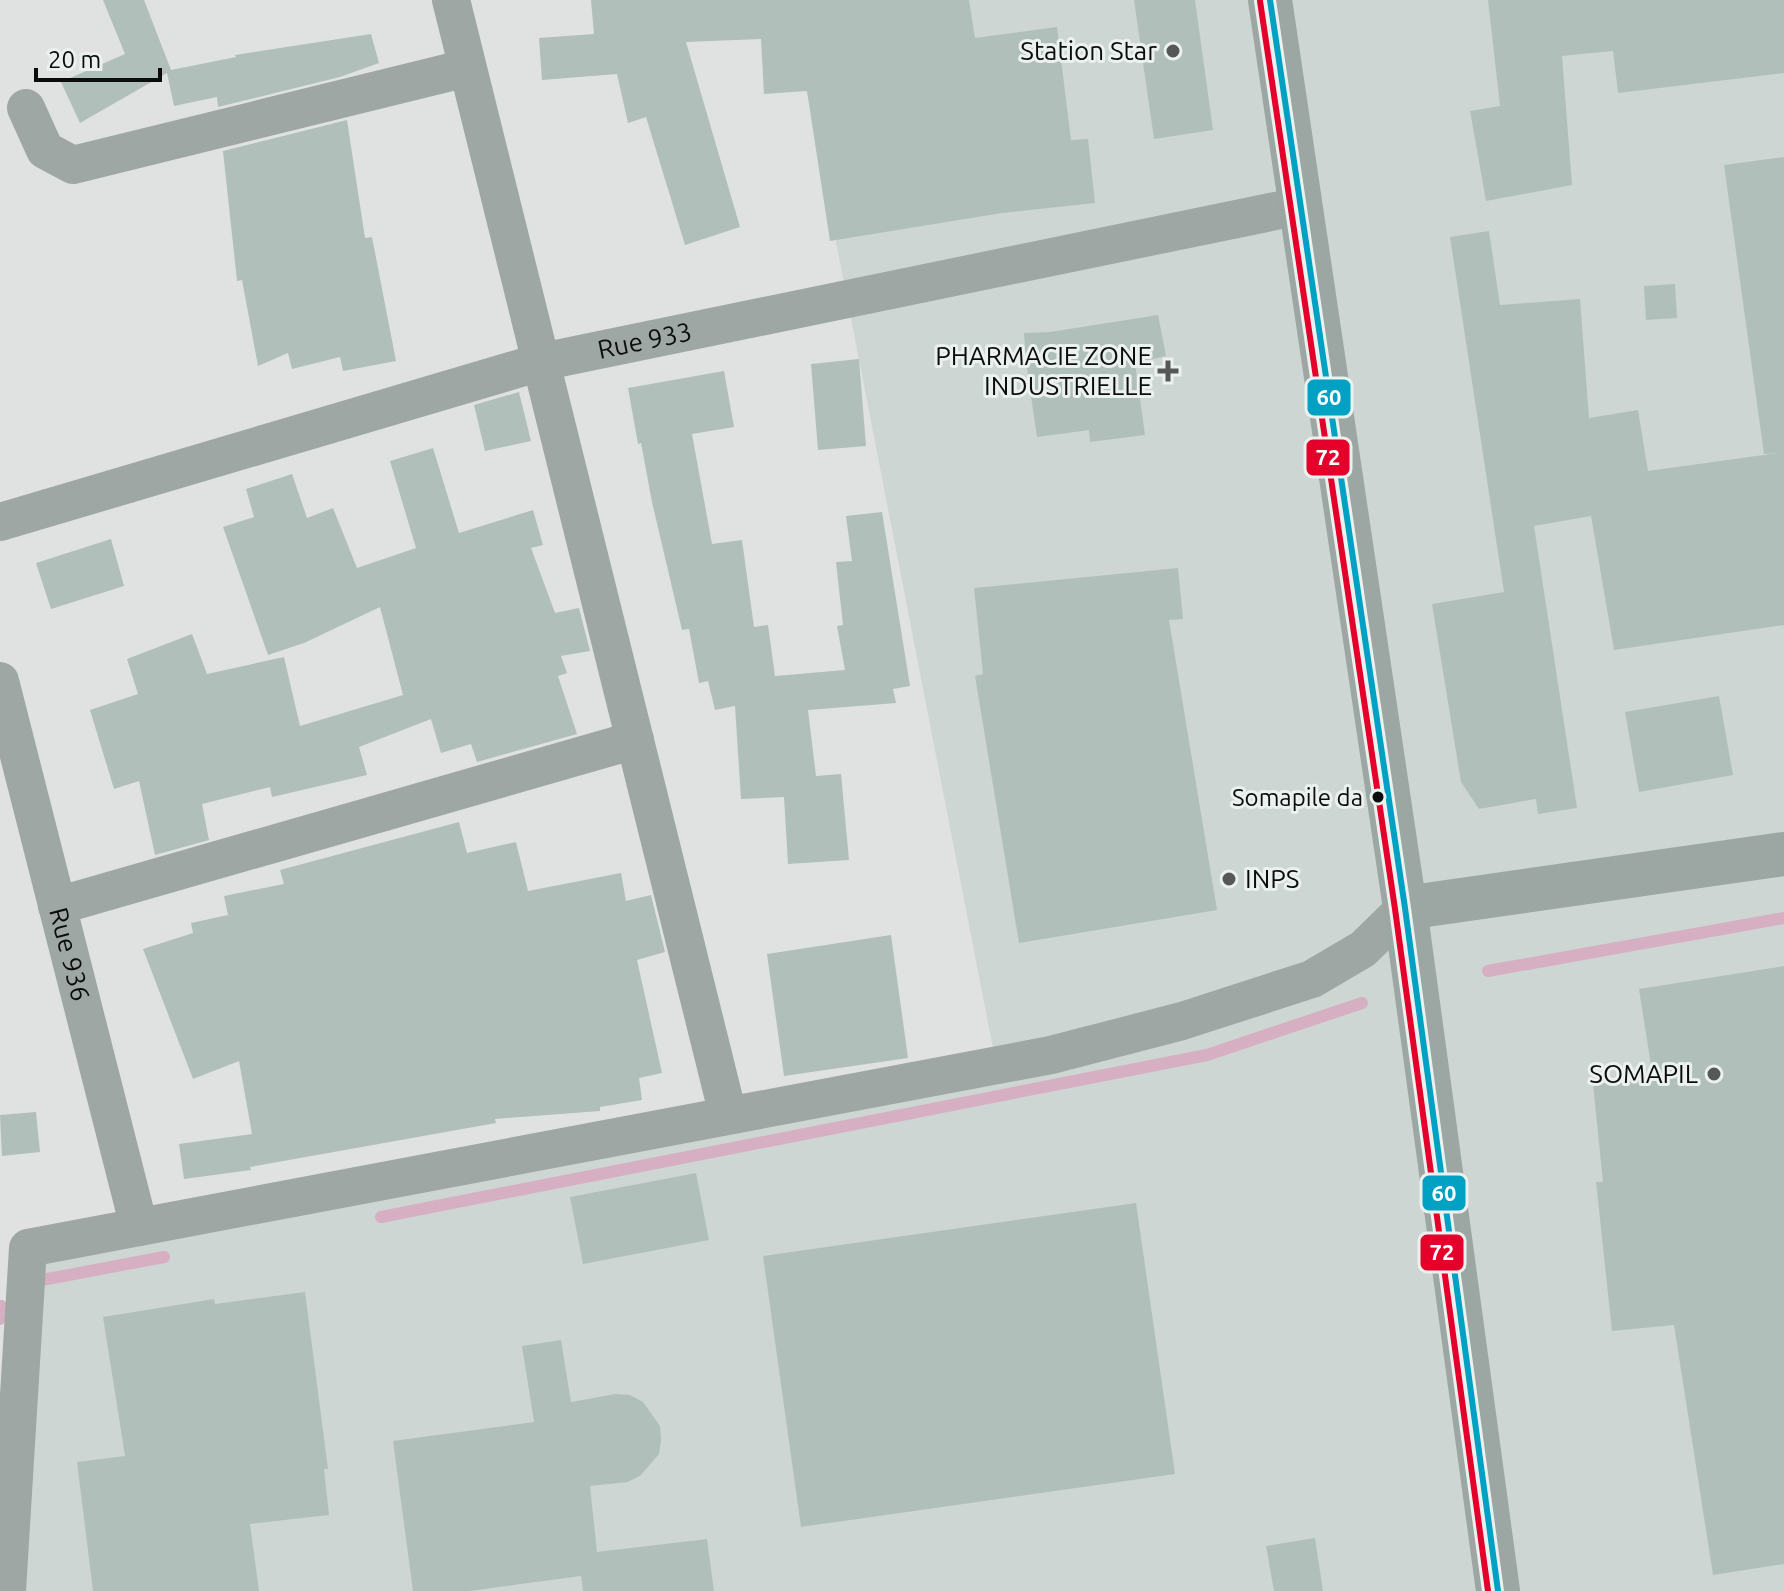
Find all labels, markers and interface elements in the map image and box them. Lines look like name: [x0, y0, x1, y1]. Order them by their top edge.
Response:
scale bar: [36, 32, 160, 82]
place label: Station Star: [1020, 36, 1157, 65]
marker: Station Star: [1164, 42, 1182, 60]
text: 20 m: [48, 46, 101, 73]
street label: Rue 933: [595, 316, 694, 364]
place label: PHARMACIE ZONE INDUSTRIELLE: [935, 341, 1152, 400]
marker: PHARMACIE ZONE INDUSTRIELLE: [1159, 362, 1177, 380]
line badge: 60: [1306, 378, 1352, 417]
text: 60: [1317, 384, 1341, 409]
line badge: 72: [1305, 438, 1351, 477]
text: 72: [1316, 444, 1340, 469]
place label: Somapile da: [1232, 784, 1363, 811]
marker: Somapile da: [1370, 789, 1386, 805]
place label: INPS: [1245, 864, 1299, 893]
marker: INPS: [1220, 870, 1238, 888]
street label: Rue 936: [44, 904, 96, 1004]
place label: SOMAPIL: [1589, 1059, 1698, 1088]
marker: SOMAPIL: [1705, 1065, 1723, 1083]
line badge: 60: [1421, 1174, 1467, 1212]
text: 60: [1432, 1180, 1456, 1205]
line badge: 72: [1419, 1233, 1465, 1272]
text: 72: [1430, 1239, 1454, 1264]

